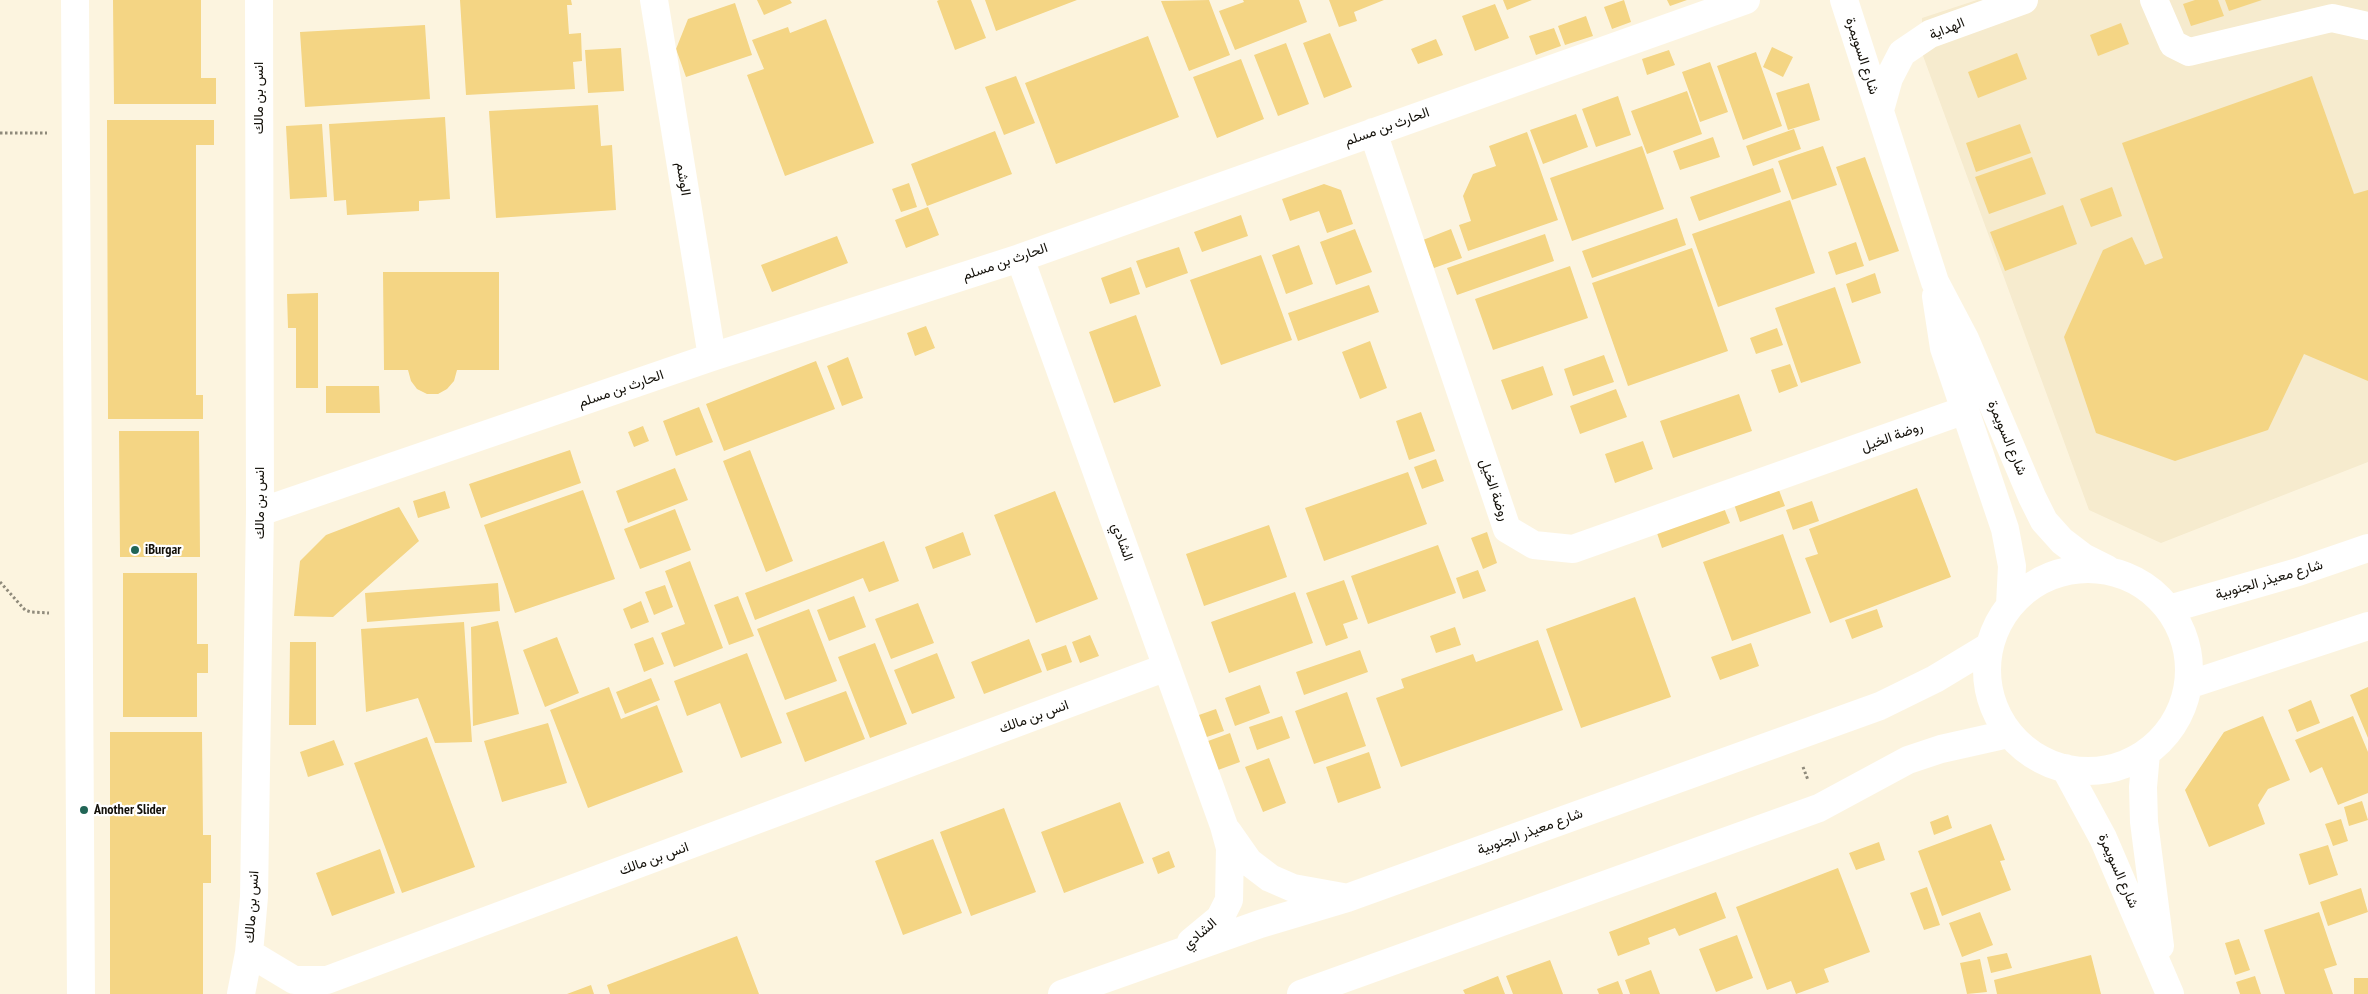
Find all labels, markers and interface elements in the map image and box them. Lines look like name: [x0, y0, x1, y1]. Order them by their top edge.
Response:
street label: الهداية: [1927, 14, 1967, 44]
street label: شارع السويمرة: [1842, 16, 1882, 96]
street label: انس بن مالك: [251, 62, 267, 134]
street label: الحارث بن مسلم: [1342, 104, 1432, 150]
street label: الوشم: [672, 161, 694, 197]
street label: الحارث بن مسلم: [960, 240, 1050, 284]
street label: الحارث بن مسلم: [576, 367, 666, 411]
street label: شارع السويمرة: [1984, 398, 2030, 478]
street label: روضة الخيل: [1859, 418, 1925, 456]
street label: روضة الخيل: [1476, 457, 1512, 523]
street label: انس بن مالك: [252, 467, 268, 539]
street label: الشادي: [1107, 521, 1137, 563]
place label: iBurgar: [145, 542, 181, 558]
marker: iBurgar: [129, 544, 141, 556]
street label: شارع معيذر الجنوبية: [2213, 557, 2325, 603]
street label: انس بن مالك: [997, 697, 1071, 737]
place label: Another Slider: [94, 802, 166, 818]
marker: Another Slider: [78, 804, 90, 816]
street label: شارع معيذر الجنوبية: [1475, 805, 1585, 859]
street label: شارع السويمرة: [2094, 831, 2142, 911]
street label: انس بن مالك: [617, 839, 691, 879]
street label: انس بن مالك: [241, 870, 263, 944]
street label: الشادي: [1180, 915, 1220, 953]

